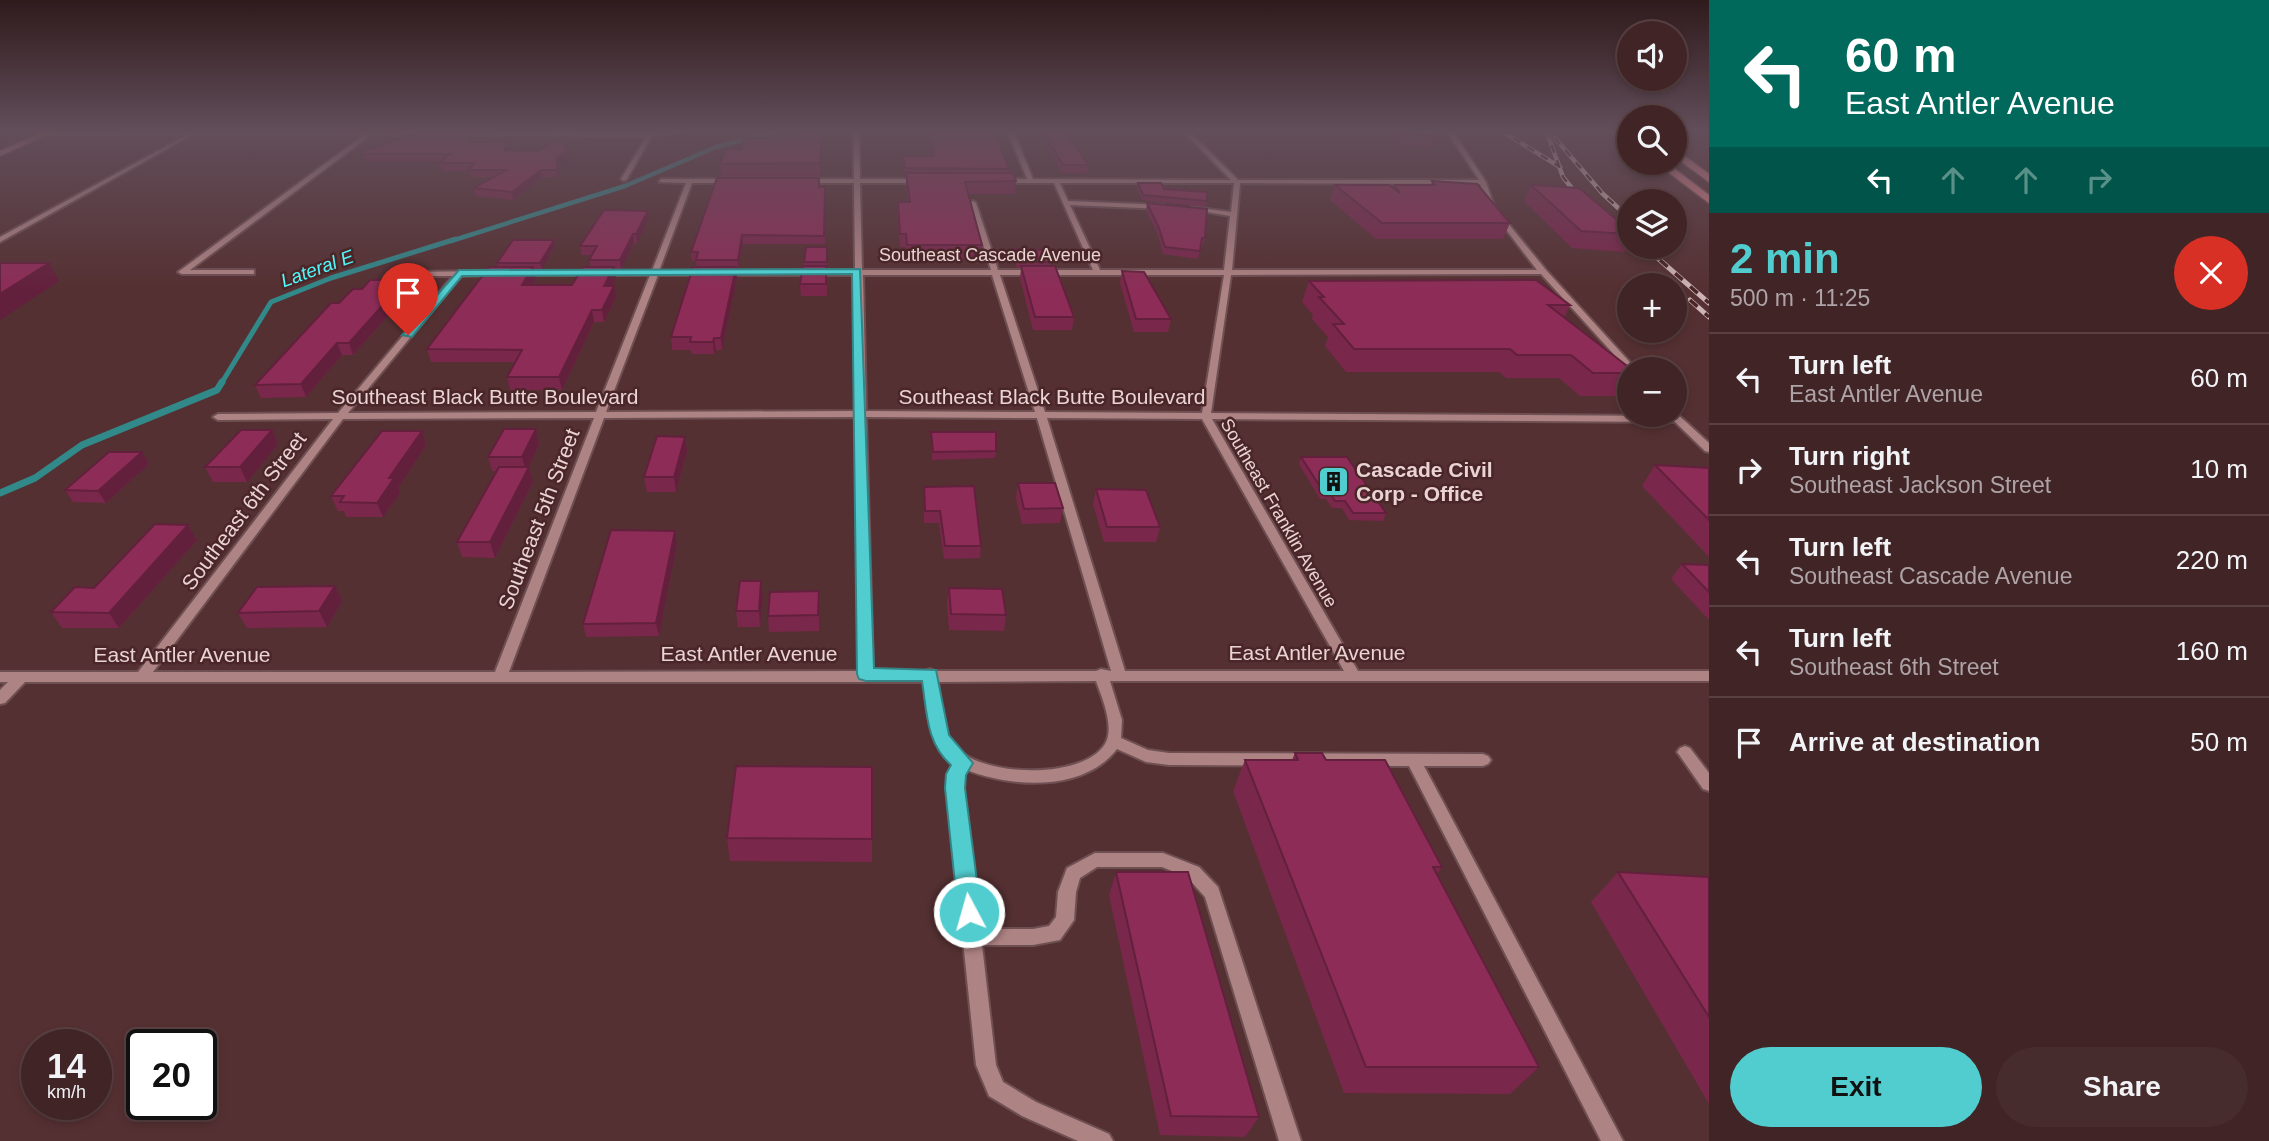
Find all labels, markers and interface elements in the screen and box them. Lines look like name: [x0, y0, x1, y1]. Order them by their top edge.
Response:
map controls: [1617, 21, 1687, 427]
button: sound: [1617, 21, 1687, 91]
icon: left: [1730, 28, 1821, 119]
text: 60 m: [1845, 28, 1957, 82]
text: East Antler Avenue: [1845, 85, 2115, 121]
button: search: [1617, 105, 1687, 175]
icon: left: [1861, 161, 1899, 199]
icon: ahead: [1934, 161, 1972, 199]
icon: ahead: [2007, 161, 2045, 199]
icon: right: [2080, 161, 2118, 199]
button: layers: [1617, 189, 1687, 259]
text: 2 min: [1730, 235, 1840, 282]
button: close: [2174, 236, 2248, 310]
water label: Lateral E: [278, 245, 357, 291]
street label: Southeast Cascade Avenue: [879, 245, 1101, 265]
pin: [378, 263, 438, 335]
button: +: [1617, 273, 1687, 343]
icon: arrive: [389, 274, 427, 312]
text: 500 m · 11:25: [1730, 285, 1870, 311]
text: Turn left: [1789, 350, 1891, 380]
button: −: [1617, 357, 1687, 427]
icon: left: [1730, 360, 1768, 398]
text: 60 m: [2190, 363, 2248, 393]
text: East Antler Avenue: [1789, 381, 1983, 407]
street label: Southeast Black Butte Boulevard: [331, 385, 639, 408]
street label: Southeast Black Butte Boulevard: [898, 385, 1206, 408]
street label: Southeast Franklin Avenue: [1217, 415, 1341, 611]
street label: Southeast 5th Street: [493, 425, 584, 612]
street label: Southeast 6th Street: [177, 427, 310, 594]
text: Turn right: [1789, 441, 1910, 471]
icon: right: [1730, 451, 1768, 489]
text: 10 m: [2190, 454, 2248, 484]
place label: Cascade Civil Corp - Office: [1356, 458, 1493, 505]
building icon: Cascade Civil Corp - Office: [1316, 465, 1350, 499]
text: Southeast Jackson Street: [1789, 472, 2051, 498]
text: Turn left: [1789, 532, 1891, 562]
icon: left: [1730, 542, 1768, 580]
text: 220 m: [2176, 545, 2248, 575]
text: Southeast Cascade Avenue: [1789, 563, 2072, 589]
text: Turn left: [1789, 623, 1891, 653]
icon: left: [1730, 633, 1768, 671]
text: 160 m: [2176, 636, 2248, 666]
street label: East Antler Avenue: [1228, 641, 1406, 664]
street label: East Antler Avenue: [660, 642, 838, 665]
street label: East Antler Avenue: [93, 643, 271, 666]
text: Southeast 6th Street: [1789, 654, 1999, 680]
icon: arrive: [1730, 724, 1768, 762]
text: Arrive at destination: [1789, 727, 2040, 757]
text: 50 m: [2190, 727, 2248, 757]
position arrow: [932, 875, 1006, 949]
speed limit sign: 20: [126, 1029, 217, 1120]
text: 14: [47, 1046, 86, 1085]
button: Exit: [1730, 1047, 1982, 1127]
button: Share: [1996, 1047, 2248, 1127]
text: km/h: [47, 1082, 86, 1102]

